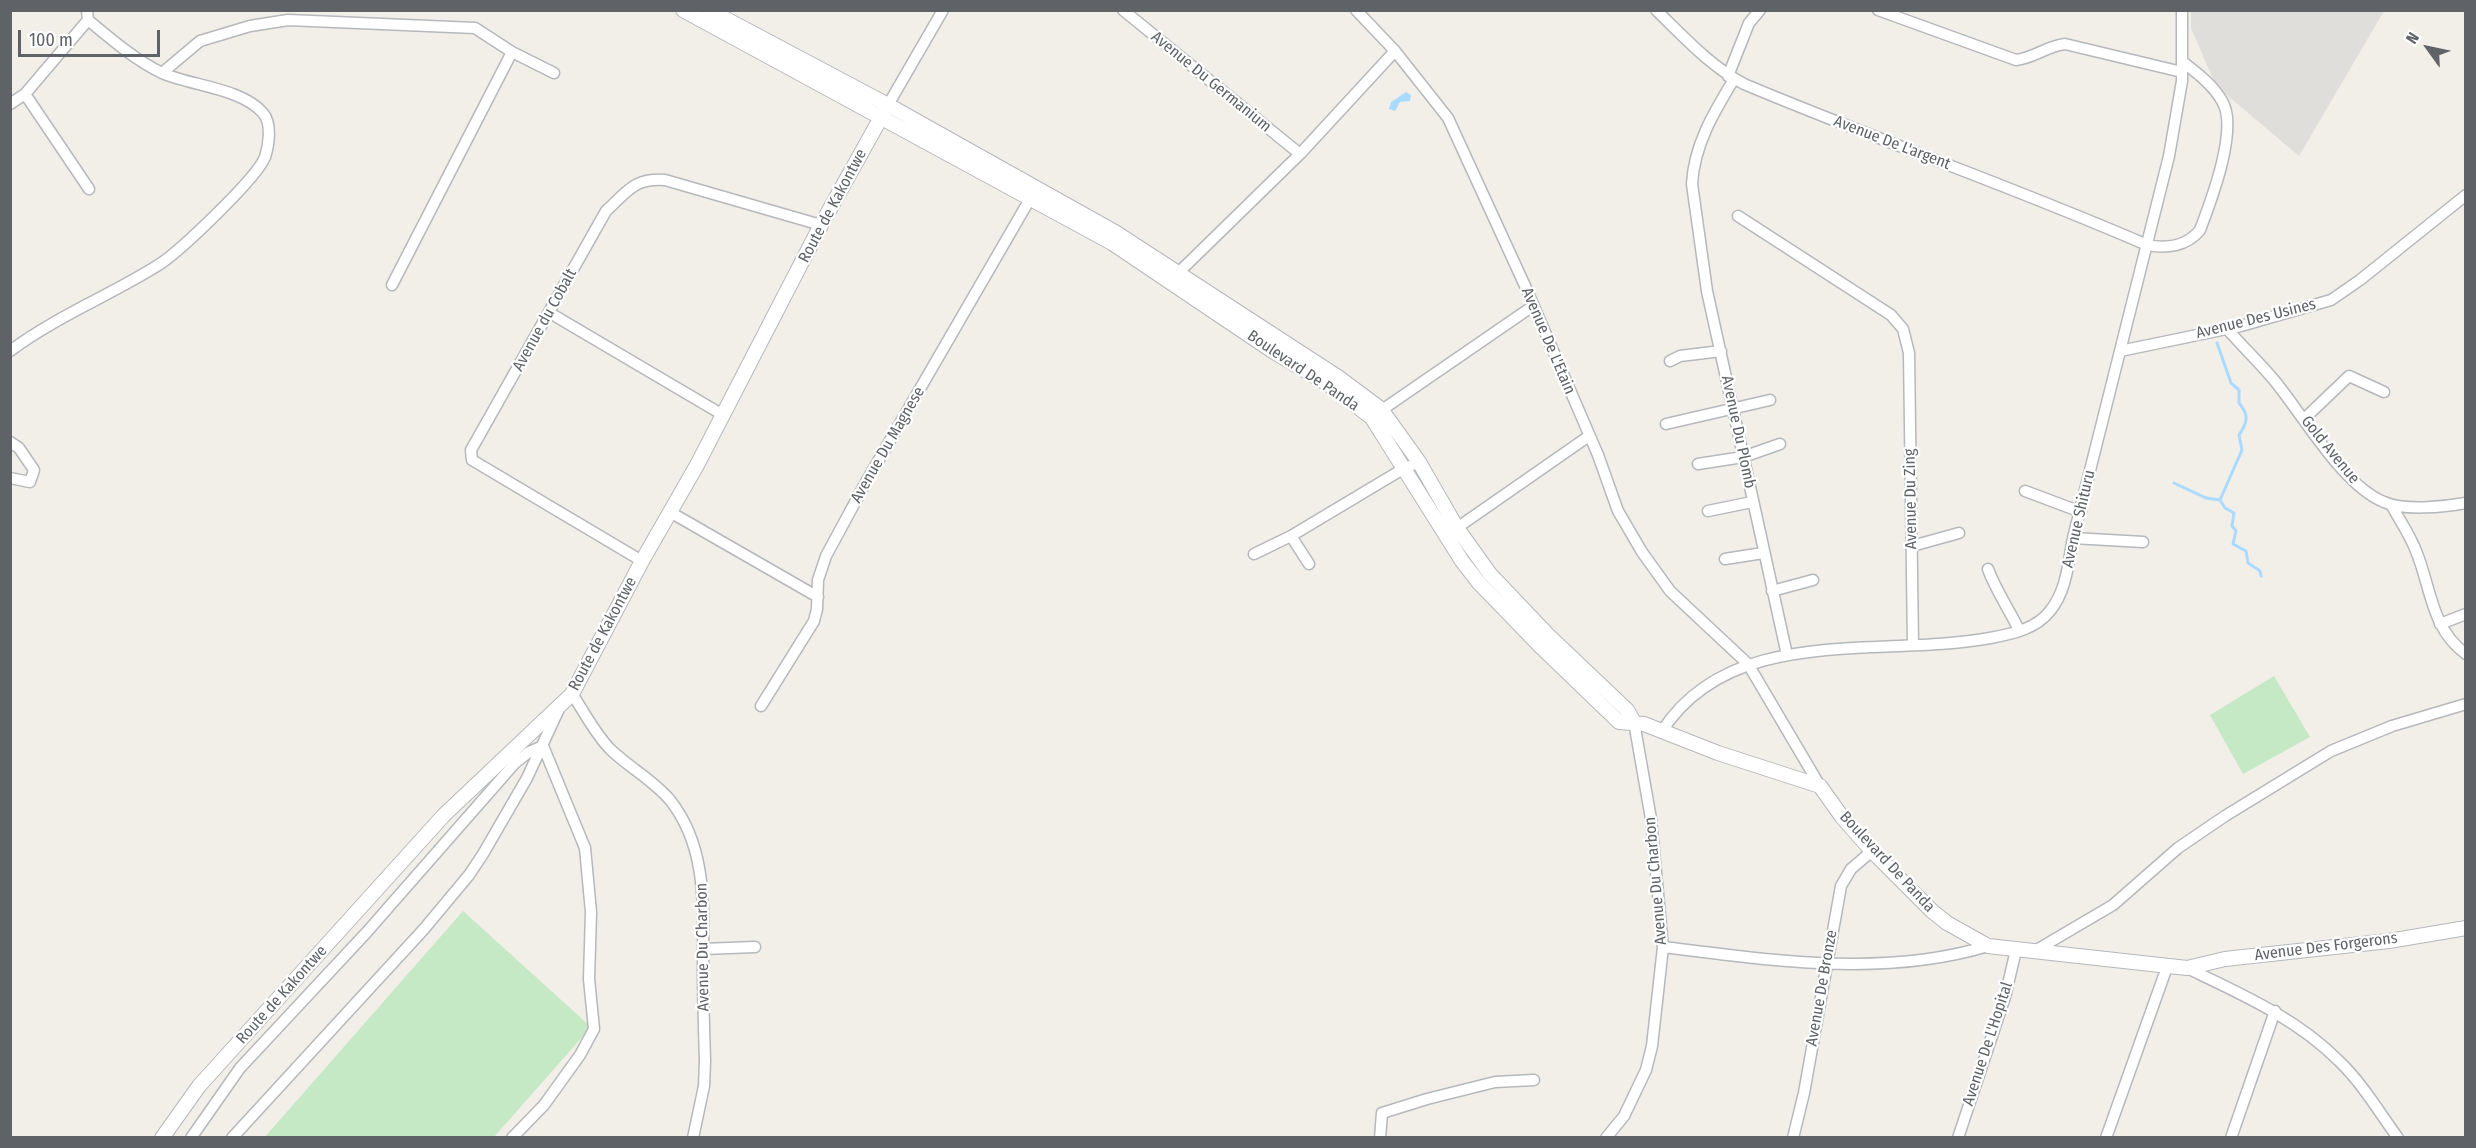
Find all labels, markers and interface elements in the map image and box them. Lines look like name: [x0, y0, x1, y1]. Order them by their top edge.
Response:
scale bar: [21, 18, 164, 56]
north arrow: [2398, 18, 2458, 78]
street label: Avenue Du Germanium: [1147, 28, 1275, 136]
text: 100 m: [29, 29, 73, 51]
text: N: [2402, 29, 2423, 47]
street label: Avenue De L'argent: [1831, 112, 1953, 174]
street label: Route de Kakontwe: [795, 146, 871, 266]
street label: Avenue du Cobalt: [509, 265, 581, 375]
street label: Avenue De L'Etain: [1517, 285, 1579, 397]
street label: Avenue Des Usines: [2194, 295, 2318, 343]
street label: Boulevard De Panda: [1243, 326, 1363, 416]
street label: Avenue Du Plomb: [1717, 374, 1759, 490]
street label: Avenue Du Magnese: [847, 384, 929, 506]
street label: Gold Avenue: [2297, 412, 2363, 488]
street label: Avenue Du Zing: [1901, 448, 1921, 550]
street label: Avenue Shituru: [2058, 468, 2100, 570]
street label: Route de Kakontwe: [565, 574, 641, 694]
street label: Boulevard De Panda: [1835, 808, 1939, 916]
street label: Avenue Du Charbon: [1641, 816, 1671, 946]
street label: Avenue Du Charbon: [692, 883, 714, 1011]
street label: Avenue De Bronze: [1802, 928, 1842, 1048]
street label: Avenue Des Forgerons: [2253, 929, 2399, 965]
street label: Route de Kakontwe: [233, 942, 331, 1048]
street label: Avenue De L'Hopital: [1959, 980, 2017, 1108]

